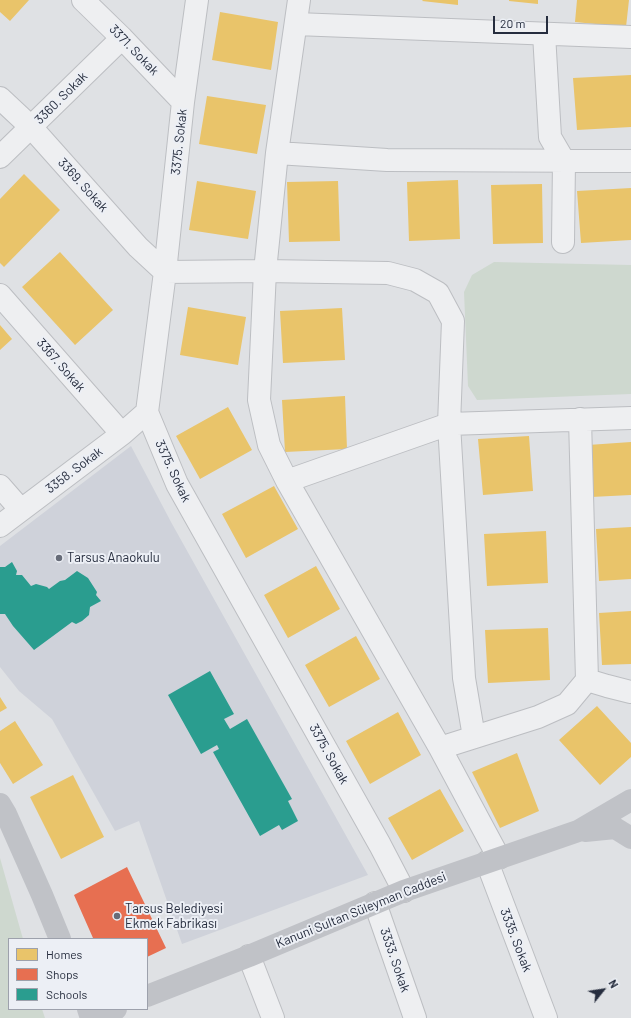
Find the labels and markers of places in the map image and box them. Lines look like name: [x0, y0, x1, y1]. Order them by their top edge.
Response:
place label: Tarsus Anaokulu: [67, 550, 160, 566]
marker: Tarsus Anaokulu: [54, 553, 64, 563]
place label: Tarsus Belediyesi Ekmek Fabrikası: [125, 901, 223, 932]
marker: Tarsus Belediyesi Ekmek Fabrikası: [112, 911, 122, 921]

